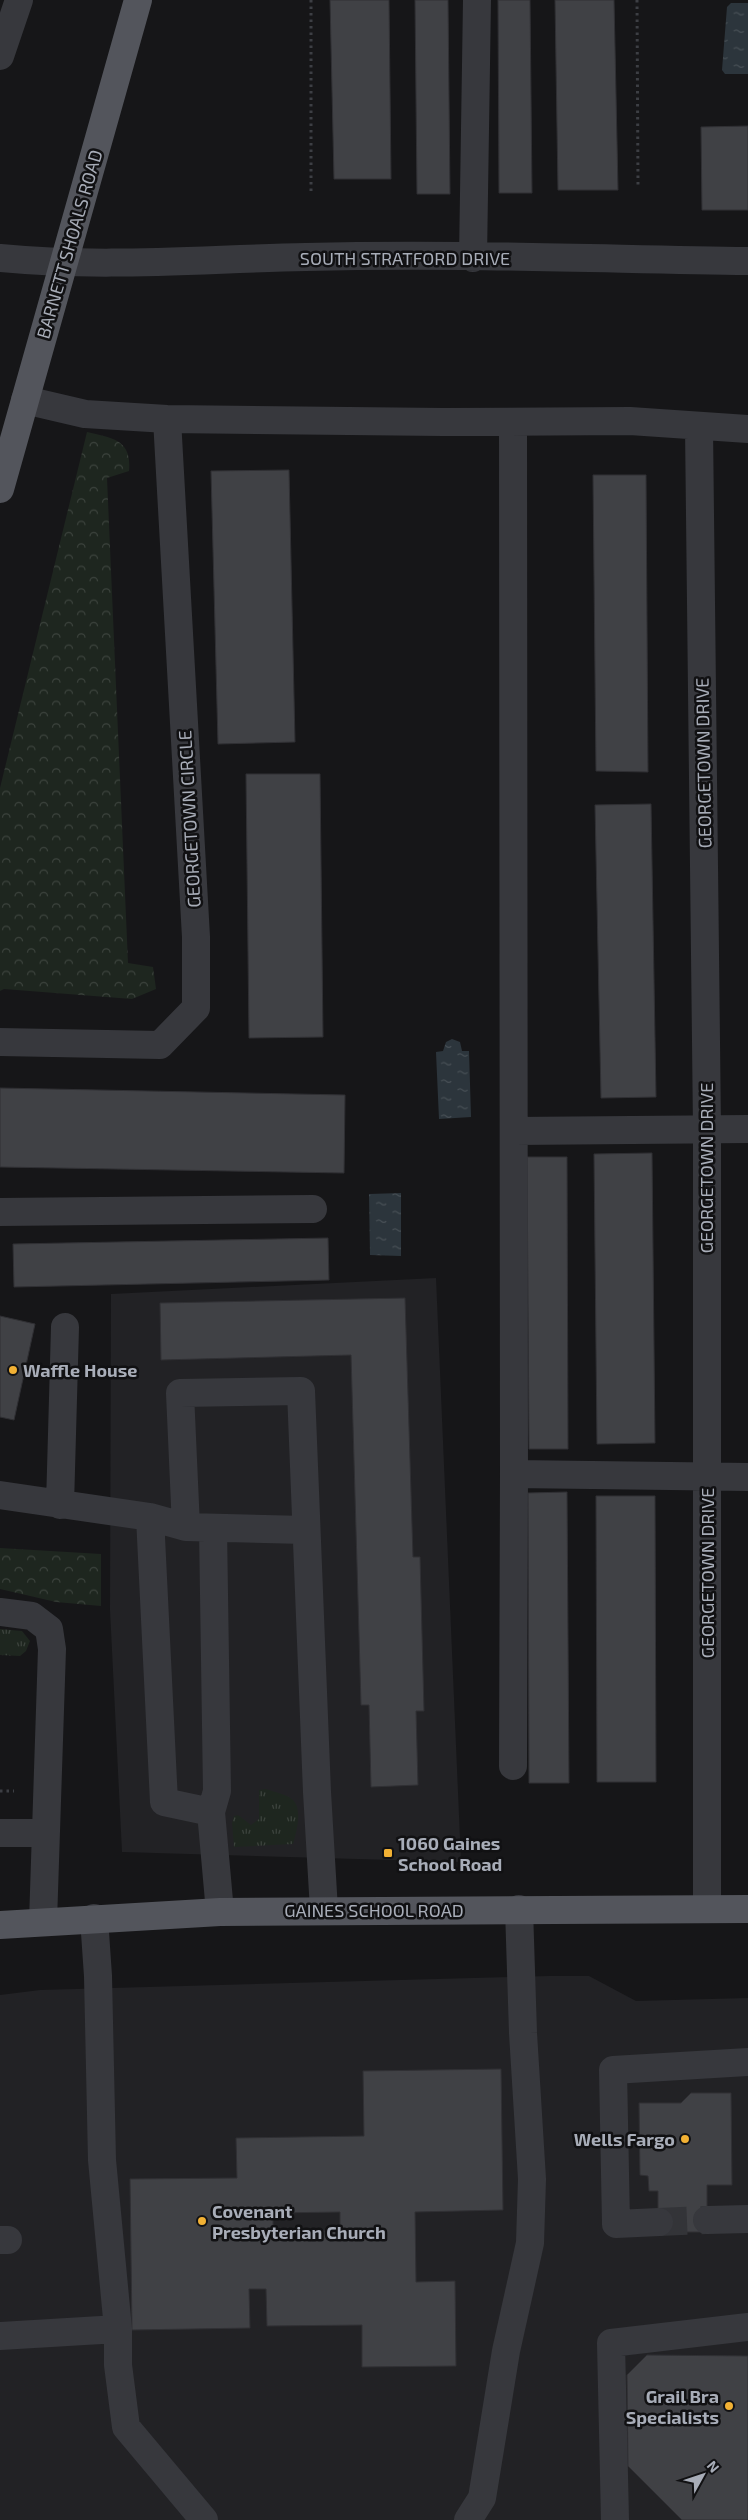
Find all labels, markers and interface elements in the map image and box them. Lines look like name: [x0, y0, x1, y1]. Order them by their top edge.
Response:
street label: BARNETT SHOALS ROAD: [31, 147, 107, 341]
street label: SOUTH STRATFORD DRIVE: [300, 247, 510, 269]
street label: GEORGETOWN DRIVE: [691, 678, 715, 848]
street label: GEORGETOWN CIRCLE: [173, 730, 205, 908]
street label: GEORGETOWN DRIVE: [695, 1083, 717, 1253]
place label: Waffle House: [23, 1359, 137, 1381]
marker: Waffle House: [7, 1364, 19, 1376]
street label: GEORGETOWN DRIVE: [696, 1488, 718, 1658]
place label: 1060 Gaines School Road: [398, 1832, 502, 1875]
marker: 1060 Gaines School Road: [382, 1847, 394, 1859]
street label: GAINES SCHOOL ROAD: [284, 1899, 464, 1921]
place label: Wells Fargo: [574, 2128, 675, 2150]
marker: Wells Fargo: [679, 2133, 691, 2145]
place label: Covenant Presbyterian Church: [212, 2200, 386, 2243]
marker: Covenant Presbyterian Church: [196, 2215, 208, 2227]
place label: Grail Bra Specialists: [626, 2385, 719, 2428]
marker: Grail Bra Specialists: [723, 2400, 735, 2412]
north arrow: [678, 2450, 728, 2500]
text: N: [704, 2457, 723, 2476]

